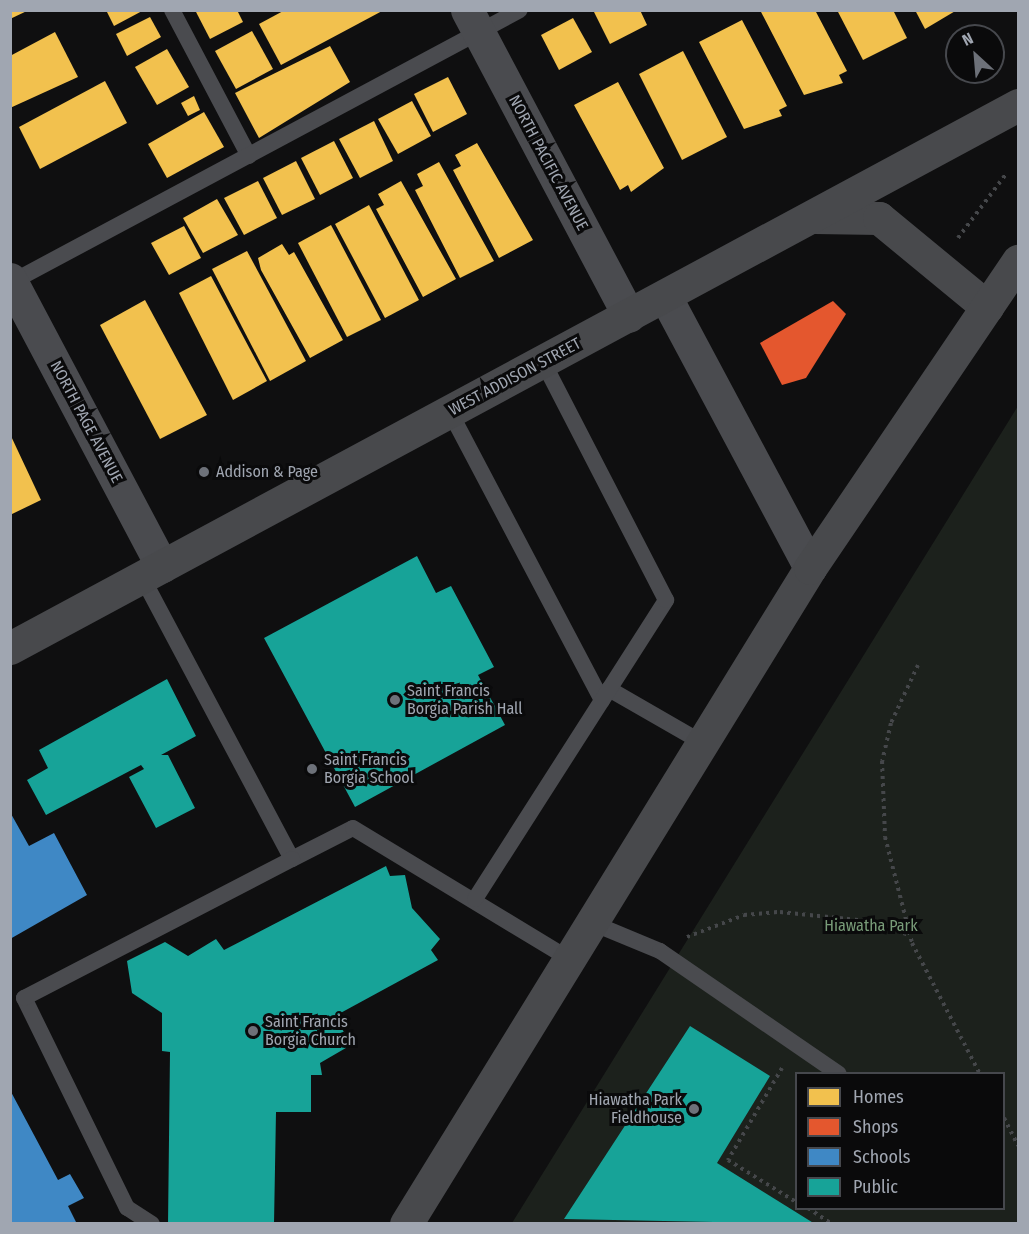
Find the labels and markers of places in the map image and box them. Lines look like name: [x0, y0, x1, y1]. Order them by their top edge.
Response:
place label: Addison & Page: [216, 462, 318, 482]
marker: Addison & Page: [197, 465, 211, 479]
place label: Saint Francis Borgia Parish Hall: [407, 681, 523, 719]
marker: Saint Francis Borgia Parish Hall: [388, 693, 402, 707]
place label: Saint Francis Borgia School: [324, 750, 414, 788]
marker: Saint Francis Borgia School: [305, 762, 319, 776]
place label: Saint Francis Borgia Church: [265, 1012, 356, 1050]
marker: Saint Francis Borgia Church: [246, 1024, 260, 1038]
place label: Hiawatha Park Fieldhouse: [589, 1090, 682, 1128]
marker: Hiawatha Park Fieldhouse: [687, 1102, 701, 1116]

